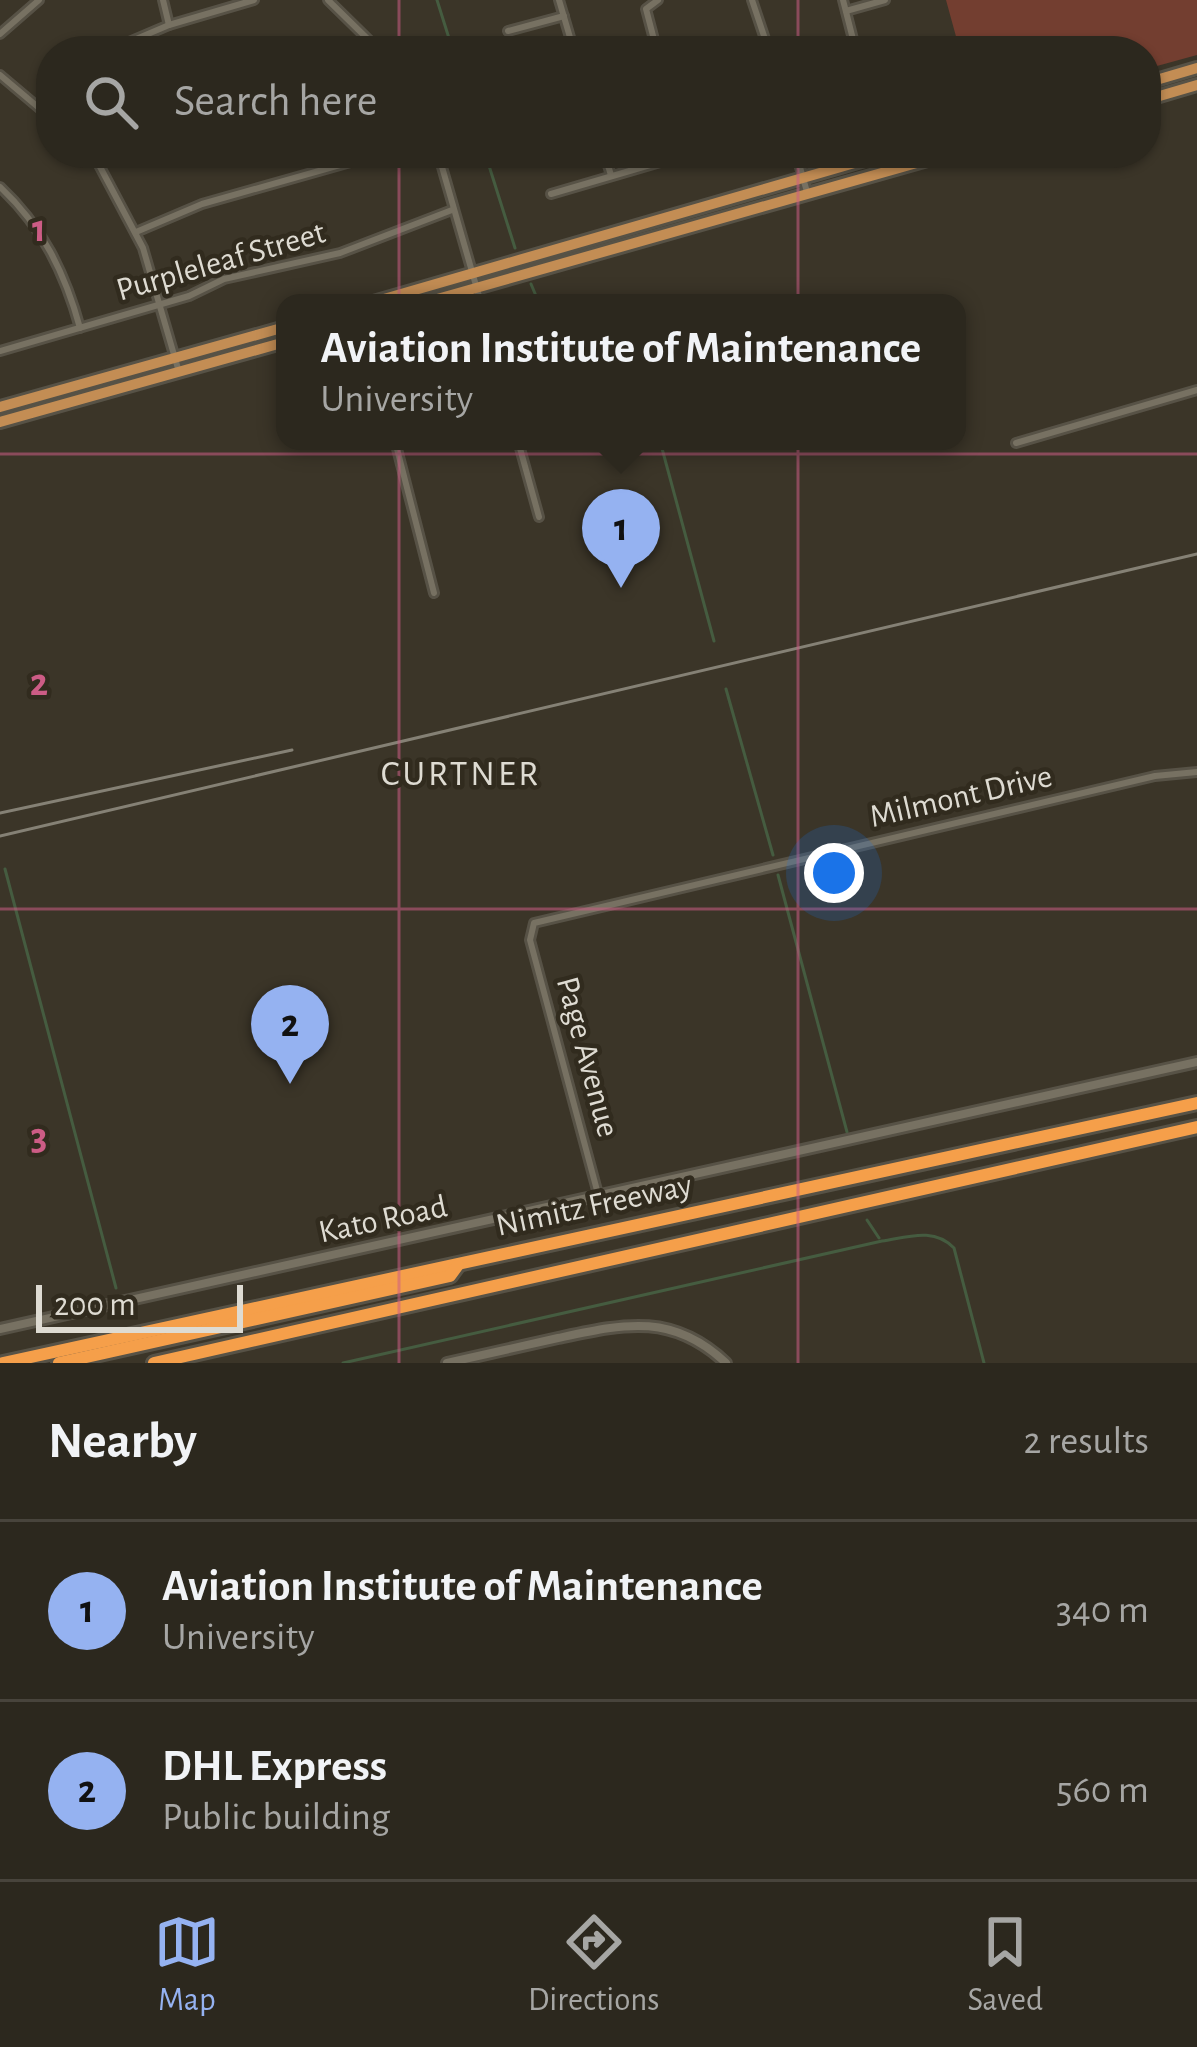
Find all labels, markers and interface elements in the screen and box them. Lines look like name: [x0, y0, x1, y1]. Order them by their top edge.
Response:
search box: [36, 36, 1161, 168]
icon: search: [78, 69, 144, 135]
text: Search here: [174, 79, 377, 124]
text: 1: [32, 210, 46, 249]
street label: Purpleleaf Street: [113, 216, 330, 308]
popup: [276, 294, 966, 450]
text: Aviation Institute of Maintenance: [321, 326, 921, 371]
text: University: [321, 380, 473, 419]
pin: 1: [582, 489, 660, 588]
text: 2: [30, 664, 48, 703]
district label: CURTNER: [381, 756, 541, 792]
street label: Milmont Drive: [867, 760, 1055, 834]
your location: [804, 843, 864, 903]
street label: Page Avenue: [550, 973, 624, 1141]
pin: 2: [251, 985, 329, 1084]
text: 3: [31, 1118, 47, 1157]
street label: Nimitz Freeway: [493, 1169, 695, 1243]
street label: Kato Road: [316, 1190, 450, 1250]
scale bar: [36, 1279, 243, 1332]
text: 200 m: [54, 1289, 136, 1322]
text: Nearby: [48, 1416, 197, 1467]
text: 2 results: [1023, 1422, 1149, 1461]
text: Aviation Institute of Maintenance: [162, 1564, 763, 1609]
text: 1: [80, 1591, 94, 1630]
text: 340 m: [1056, 1591, 1149, 1630]
text: University: [162, 1618, 315, 1657]
text: DHL Express: [162, 1744, 387, 1789]
text: 2: [78, 1771, 96, 1810]
text: 560 m: [1056, 1771, 1149, 1810]
text: Public building: [162, 1798, 390, 1837]
tab: Map: [154, 1909, 220, 2021]
tab: Directions: [528, 1909, 659, 2021]
tab: Saved: [967, 1909, 1043, 2021]

